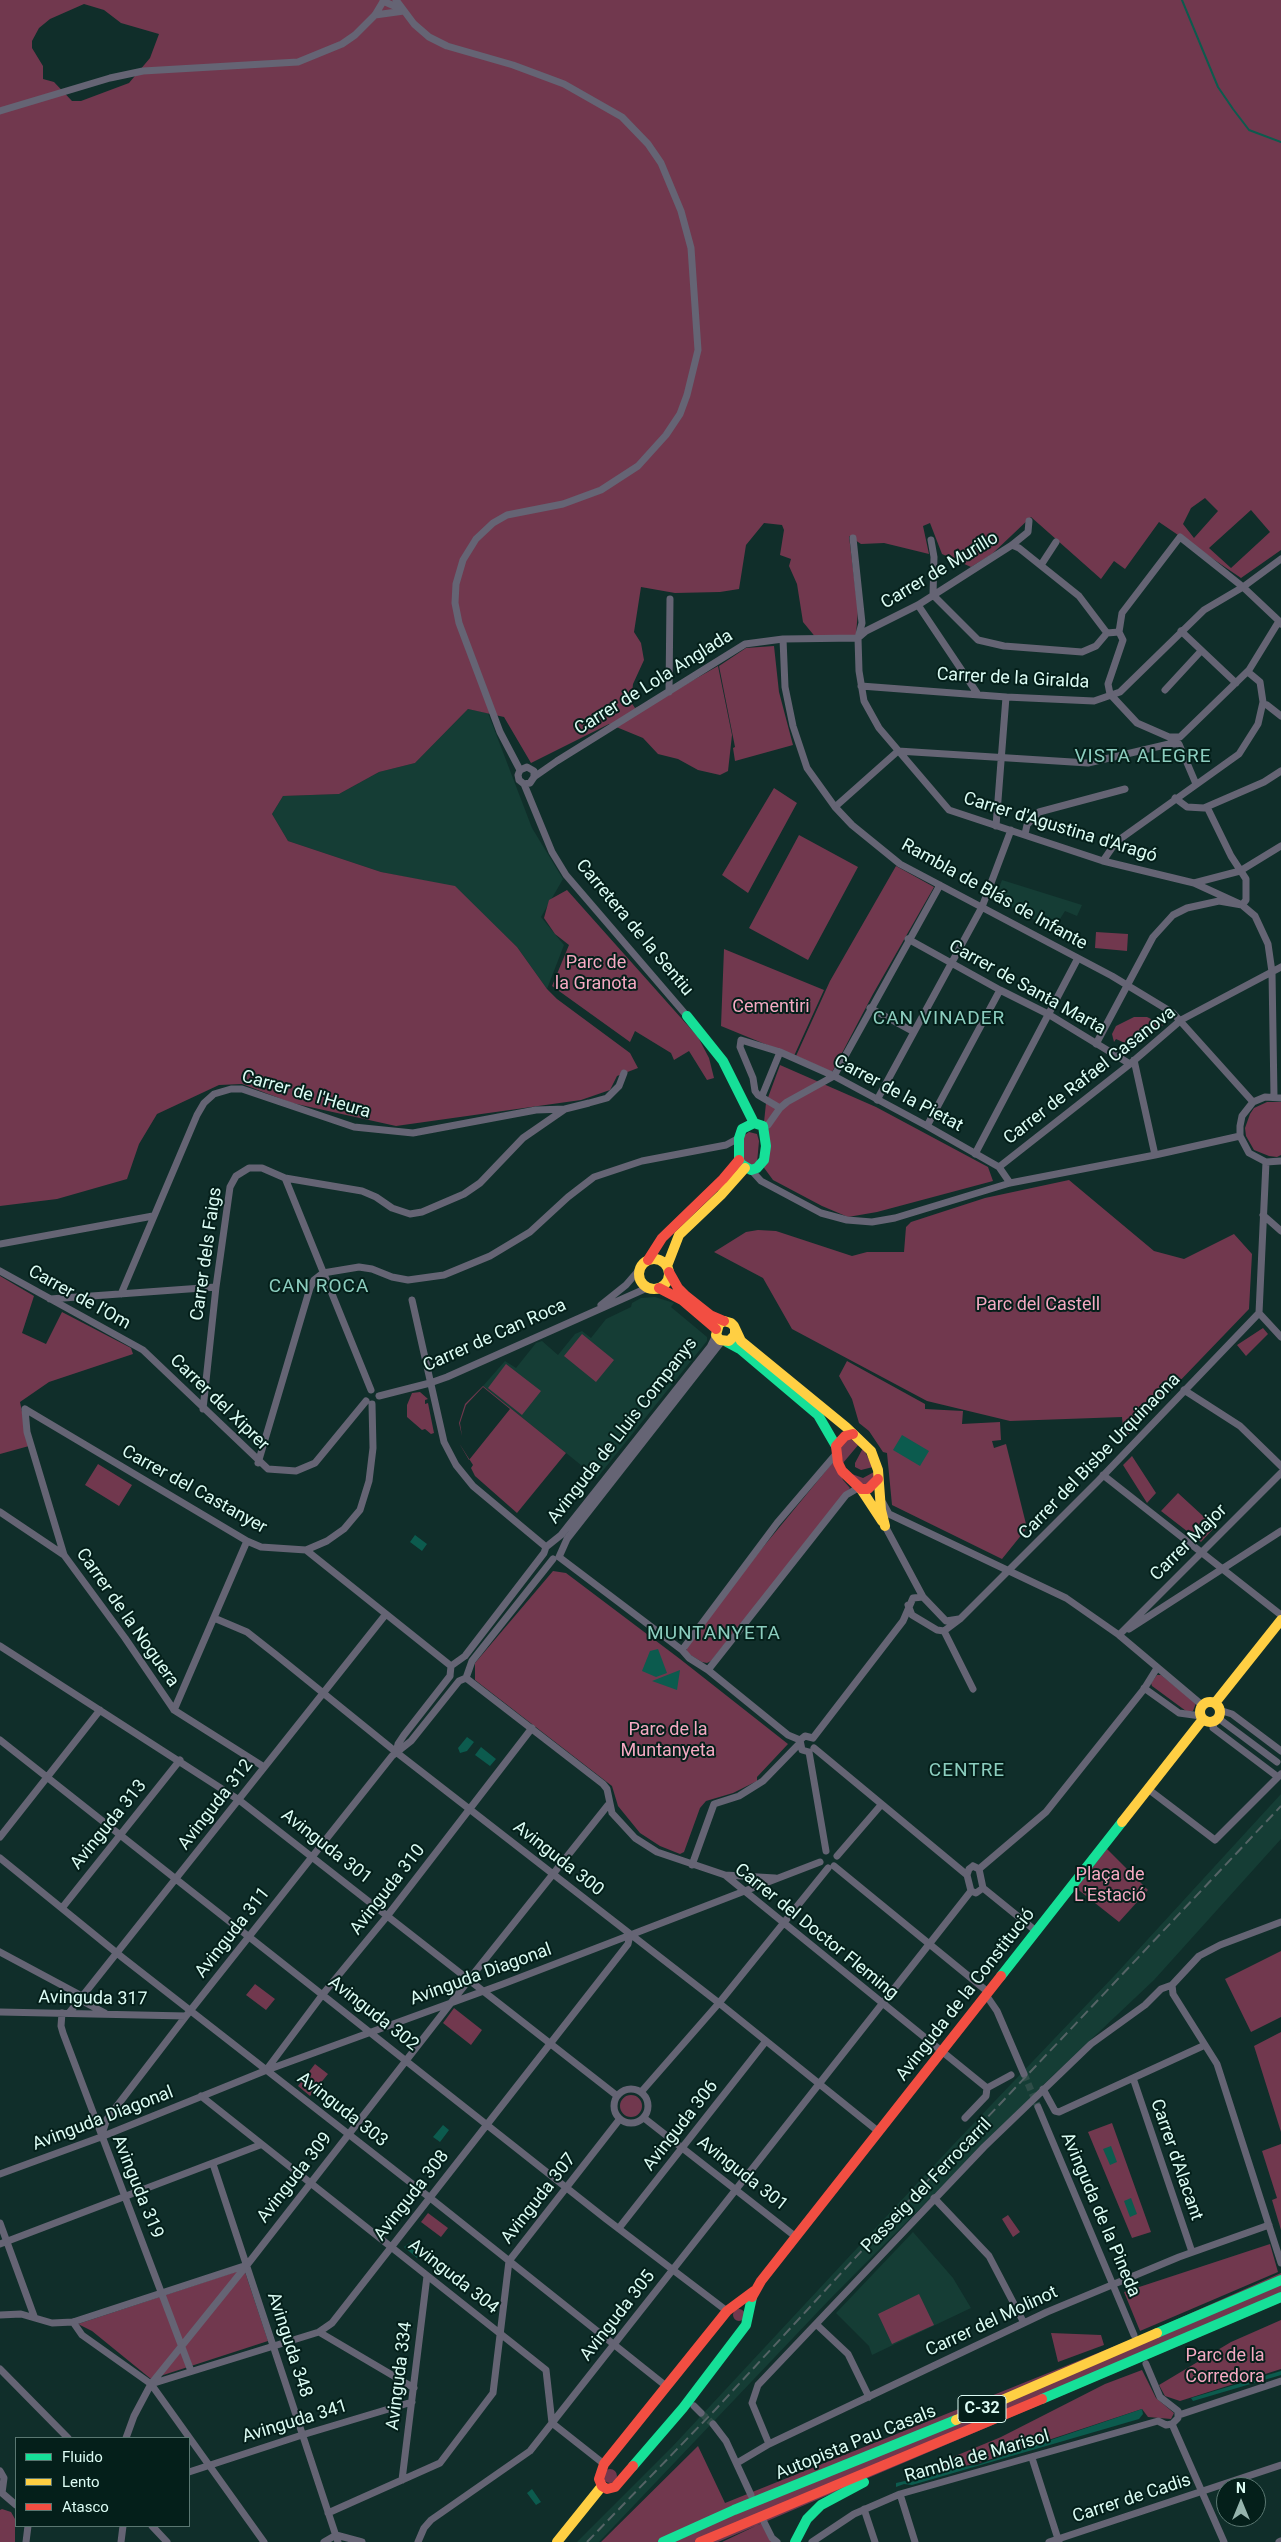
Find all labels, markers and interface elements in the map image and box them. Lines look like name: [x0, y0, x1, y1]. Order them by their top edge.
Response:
street label: Carrer de Murillo: [877, 528, 1003, 614]
street label: Carrer de Lola Anglada: [571, 626, 737, 740]
street label: Carrer de la Giralda: [936, 664, 1090, 694]
district label: VISTA ALEGRE: [1073, 746, 1213, 768]
street label: Carrer d'Agustina d'Aragó: [961, 788, 1159, 868]
street label: Rambla de Blás de Infante: [897, 835, 1091, 955]
street label: Carretera de la Sentiu: [571, 855, 697, 1001]
street label: Carrer de Santa Marta: [945, 936, 1109, 1040]
park label: Parc de la Granota: [555, 952, 637, 994]
park label: Cementiri: [732, 996, 810, 1018]
street label: Carrer de Rafael Casanova: [1000, 1002, 1180, 1150]
district label: CAN VINADER: [871, 1008, 1007, 1030]
street label: Carrer de la Pietat: [830, 1051, 966, 1137]
street label: Carrer de l'Heura: [239, 1066, 373, 1124]
street label: Carrer dels Faigs: [187, 1186, 227, 1322]
street label: Carrer de l'Om: [24, 1261, 134, 1335]
district label: CAN ROCA: [268, 1276, 370, 1298]
park label: Parc del Castell: [976, 1294, 1100, 1316]
street label: Carrer de Can Roca: [420, 1295, 570, 1377]
street label: Avinguda de Lluis Companys: [544, 1334, 702, 1528]
street label: Carrer del Xiprer: [165, 1350, 273, 1456]
street label: Carrer del Bisbe Urquinaona: [1015, 1369, 1185, 1545]
street label: Carrer del Castanyer: [118, 1441, 270, 1539]
street label: Carrer Major: [1146, 1500, 1232, 1586]
street label: Carrer de la Noguera: [71, 1544, 183, 1692]
district label: MUNTANYETA: [646, 1623, 782, 1645]
park label: Parc de la Muntanyeta: [621, 1719, 715, 1762]
street label: Avinguda 312: [174, 1755, 258, 1855]
district label: CENTRE: [928, 1760, 1006, 1782]
street label: Avinguda 313: [66, 1776, 152, 1874]
street label: Avinguda 301: [276, 1805, 376, 1889]
street label: Avinguda 300: [508, 1817, 608, 1901]
street label: Avinguda 310: [346, 1840, 430, 1940]
street label: Carrer del Doctor Fleming: [730, 1859, 902, 2005]
park label: Plaça de L'Estació: [1074, 1864, 1146, 1906]
street label: Avinguda 311: [191, 1883, 275, 1983]
street label: Avinguda de la Constitució: [892, 1904, 1040, 2086]
street label: Avinguda Diagonal: [407, 1939, 555, 2011]
street label: Avinguda 302: [323, 1972, 423, 2056]
street label: Avinguda 317: [38, 1987, 148, 2011]
street label: Avinguda 303: [292, 2068, 392, 2152]
street label: Avinguda 306: [639, 2076, 723, 2176]
street label: Avinguda Diagonal: [29, 2082, 177, 2156]
street label: Carrer d'Alacant: [1145, 2097, 1207, 2223]
street label: Passeig del Ferrocarril: [857, 2114, 997, 2258]
street label: Avinguda 309: [253, 2128, 337, 2228]
street label: Avinguda de la Pineda: [1056, 2129, 1144, 2301]
street label: Avinguda 319: [107, 2132, 167, 2242]
street label: Avinguda 301: [692, 2132, 792, 2216]
street label: Avinguda 308: [370, 2146, 454, 2246]
street label: Avinguda 307: [497, 2149, 581, 2249]
street label: Avinguda 304: [403, 2235, 503, 2319]
street label: Avinguda 305: [576, 2266, 660, 2366]
street label: Carrer del Molinot: [923, 2282, 1061, 2362]
street label: Avinguda 348: [262, 2290, 316, 2400]
street label: Avinguda 334: [383, 2321, 417, 2431]
park label: Parc de la Corredora: [1185, 2345, 1265, 2388]
street label: Avinguda 341: [240, 2396, 350, 2448]
road number: C-32: [958, 2396, 1006, 2422]
street label: Autopista Pau Casals: [773, 2401, 939, 2485]
street label: Rambla de Marisol: [902, 2426, 1052, 2488]
legend: [15, 2437, 190, 2527]
text: Fluido: [62, 2448, 103, 2466]
street label: Carrer de Cadis: [1070, 2470, 1194, 2528]
text: Lento: [62, 2473, 100, 2491]
north arrow: [1216, 2477, 1266, 2527]
text: N: [1236, 2480, 1246, 2496]
text: Atasco: [62, 2498, 109, 2516]

